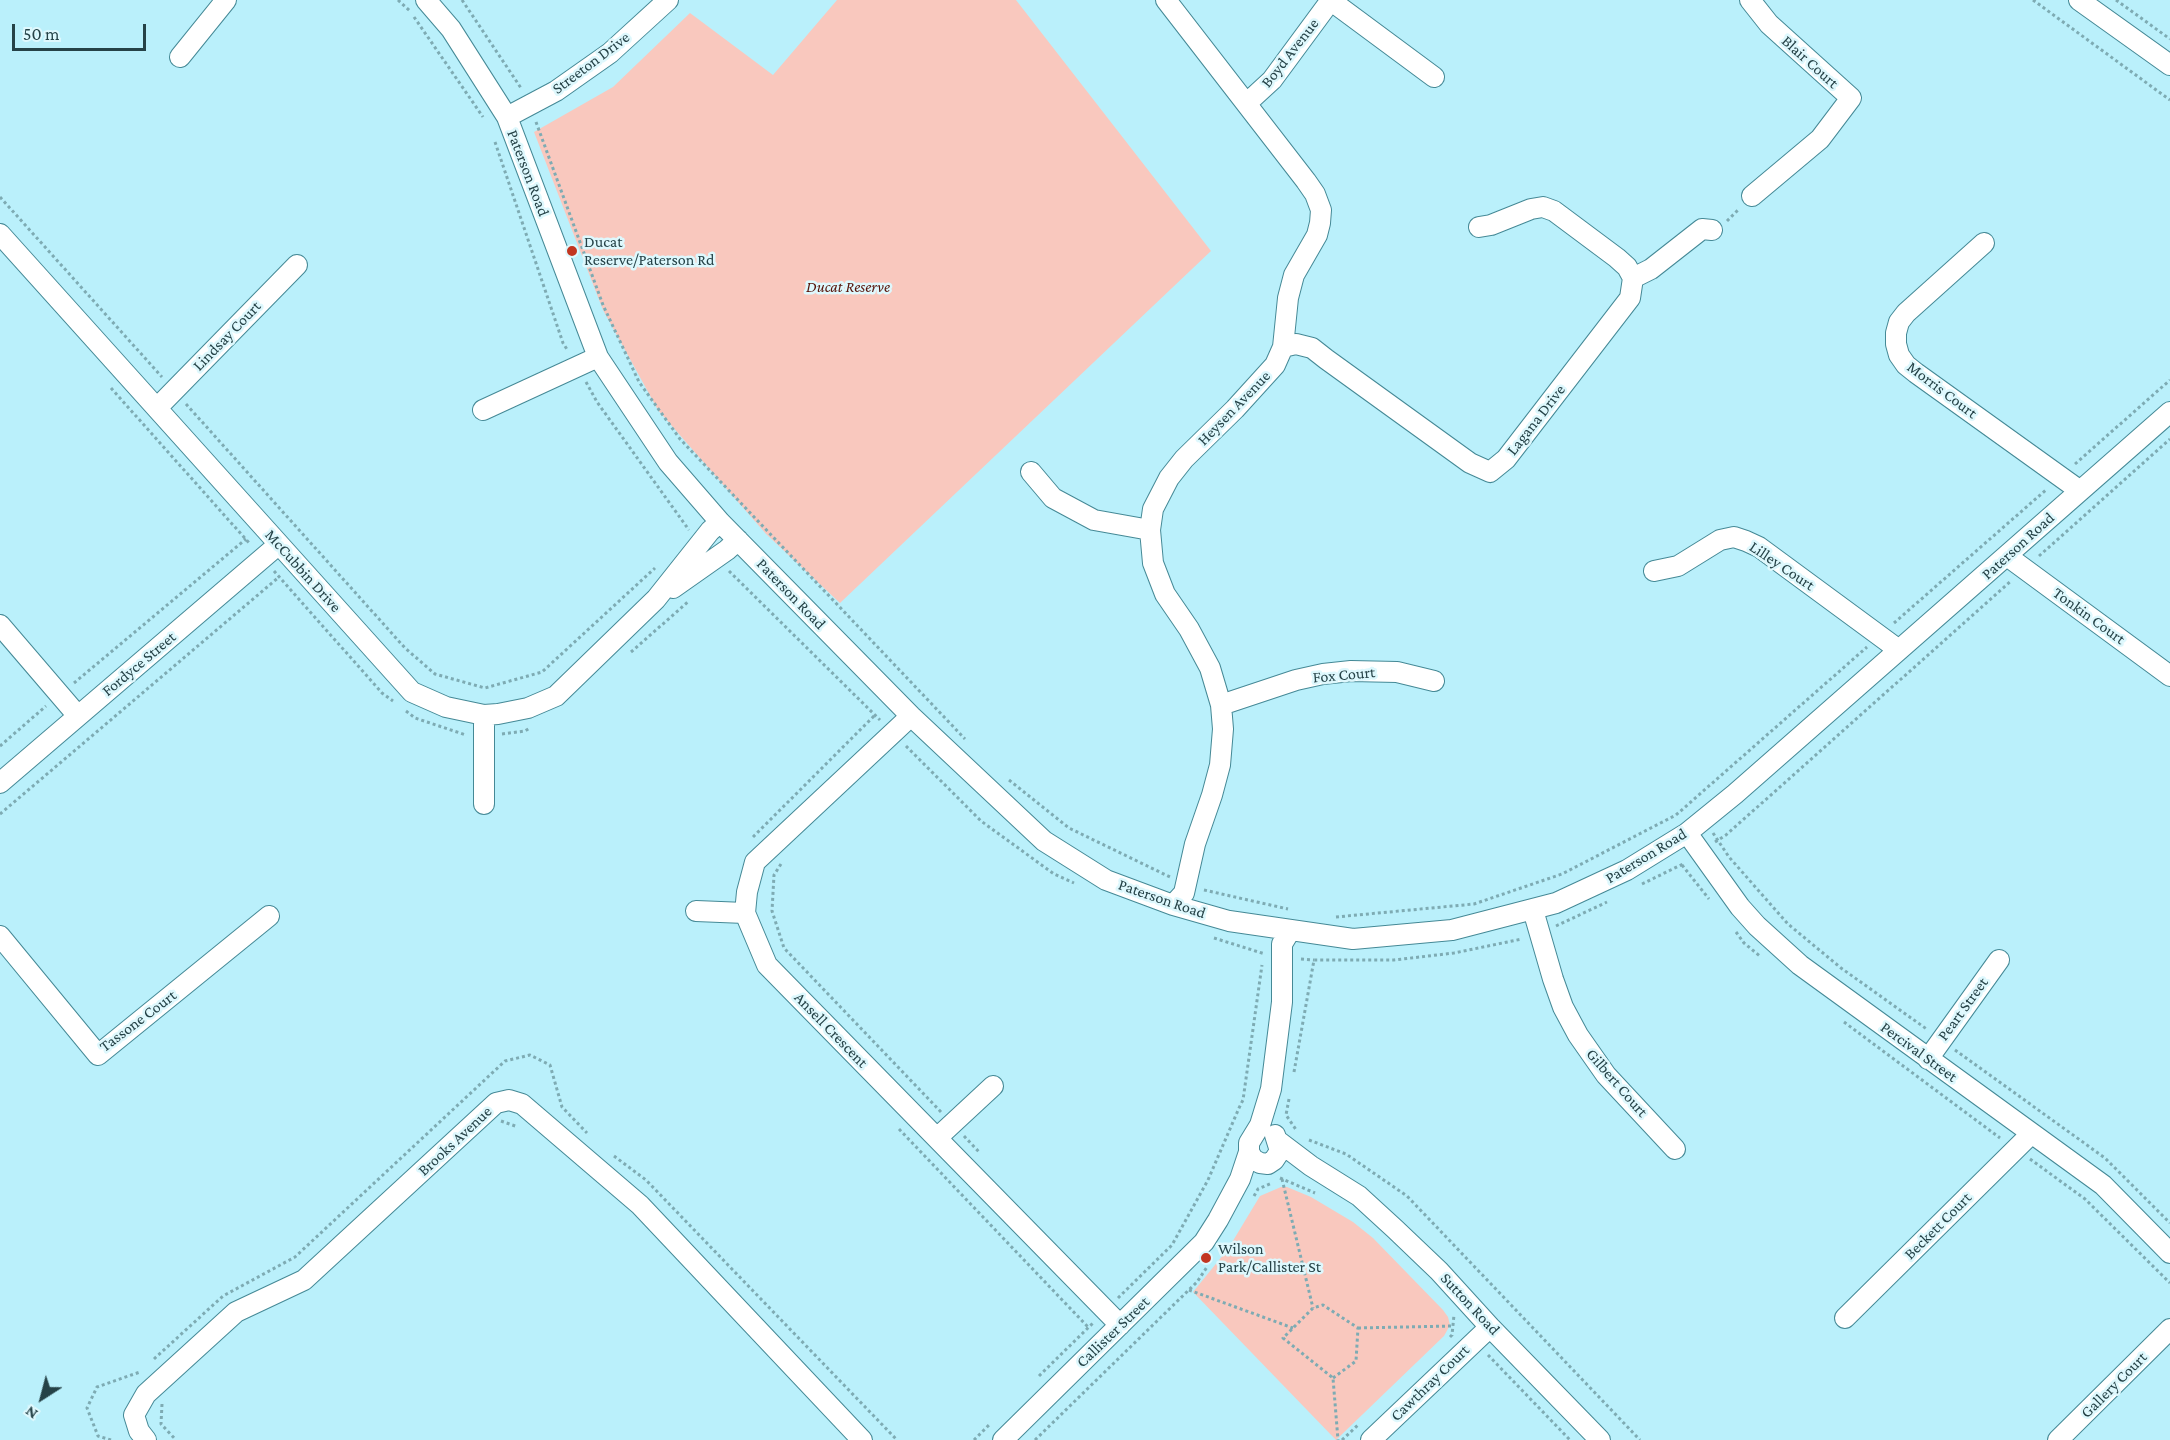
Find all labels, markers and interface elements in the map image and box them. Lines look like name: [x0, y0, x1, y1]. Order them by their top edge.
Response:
scale bar: [15, 12, 148, 50]
street label: Boyd Avenue: [1257, 15, 1323, 91]
text: 50 m: [23, 24, 60, 44]
street label: Streeton Drive: [549, 28, 633, 98]
street label: Blair Court: [1778, 31, 1842, 93]
street label: Paterson Road: [503, 127, 553, 219]
place label: Ducat Reserve/Paterson Rd: [584, 232, 714, 270]
marker: Ducat Reserve/Paterson Rd: [565, 244, 579, 258]
park label: Ducat Reserve: [806, 277, 890, 297]
street label: Lindsay Court: [189, 297, 265, 375]
street label: Morris Court: [1903, 357, 1981, 423]
street label: Heysen Avenue: [1193, 367, 1275, 449]
street label: Lagana Drive: [1503, 381, 1569, 459]
street label: Paterson Road: [1978, 508, 2058, 584]
street label: McCubbin Drive: [261, 526, 345, 616]
street label: Lilley Court: [1746, 537, 1818, 595]
street label: Paterson Road: [752, 555, 830, 633]
street label: Tonkin Court: [2049, 583, 2129, 649]
street label: Fordyce Street: [98, 628, 180, 700]
street label: Fox Court: [1312, 663, 1376, 687]
street label: Paterson Road: [1602, 824, 1690, 888]
street label: Paterson Road: [1116, 875, 1208, 923]
street label: Peart Street: [1934, 974, 1992, 1044]
street label: Tassone Court: [96, 986, 180, 1056]
street label: Ansell Crescent: [790, 988, 872, 1072]
street label: Percival Street: [1877, 1018, 1961, 1086]
street label: Gilbert Court: [1582, 1045, 1652, 1121]
street label: Brooks Avenue: [414, 1102, 496, 1180]
street label: Beckett Court: [1900, 1188, 1976, 1264]
place label: Wilson Park/Callister St: [1218, 1239, 1321, 1277]
marker: Wilson Park/Callister St: [1199, 1251, 1213, 1265]
street label: Sutton Road: [1436, 1269, 1504, 1339]
street label: Callister Street: [1073, 1292, 1153, 1372]
street label: Cawthray Court: [1387, 1341, 1473, 1425]
street label: Gallery Court: [2077, 1348, 2151, 1422]
north arrow: [12, 1368, 72, 1428]
text: N: [22, 1403, 41, 1423]

